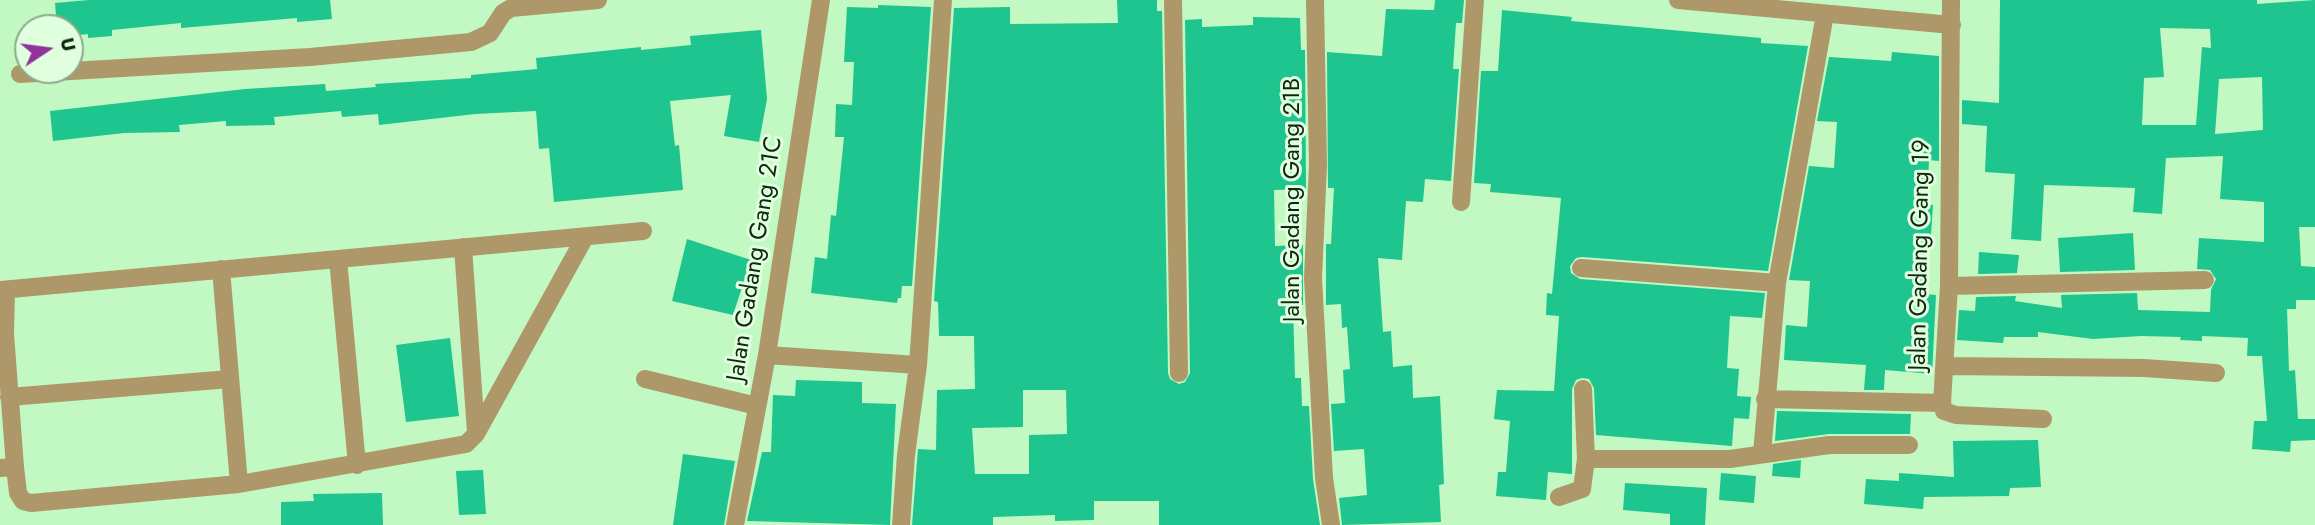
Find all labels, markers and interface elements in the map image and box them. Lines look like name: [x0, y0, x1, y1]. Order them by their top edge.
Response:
north arrow: [14, 14, 84, 84]
text: U: [53, 35, 83, 54]
street label: Jalan Gadang Gang 21B: [1279, 78, 1307, 322]
street label: Jalan Gadang Gang 21C: [722, 135, 790, 383]
street label: Jalan Gadang Gang 19: [1905, 139, 1937, 371]

